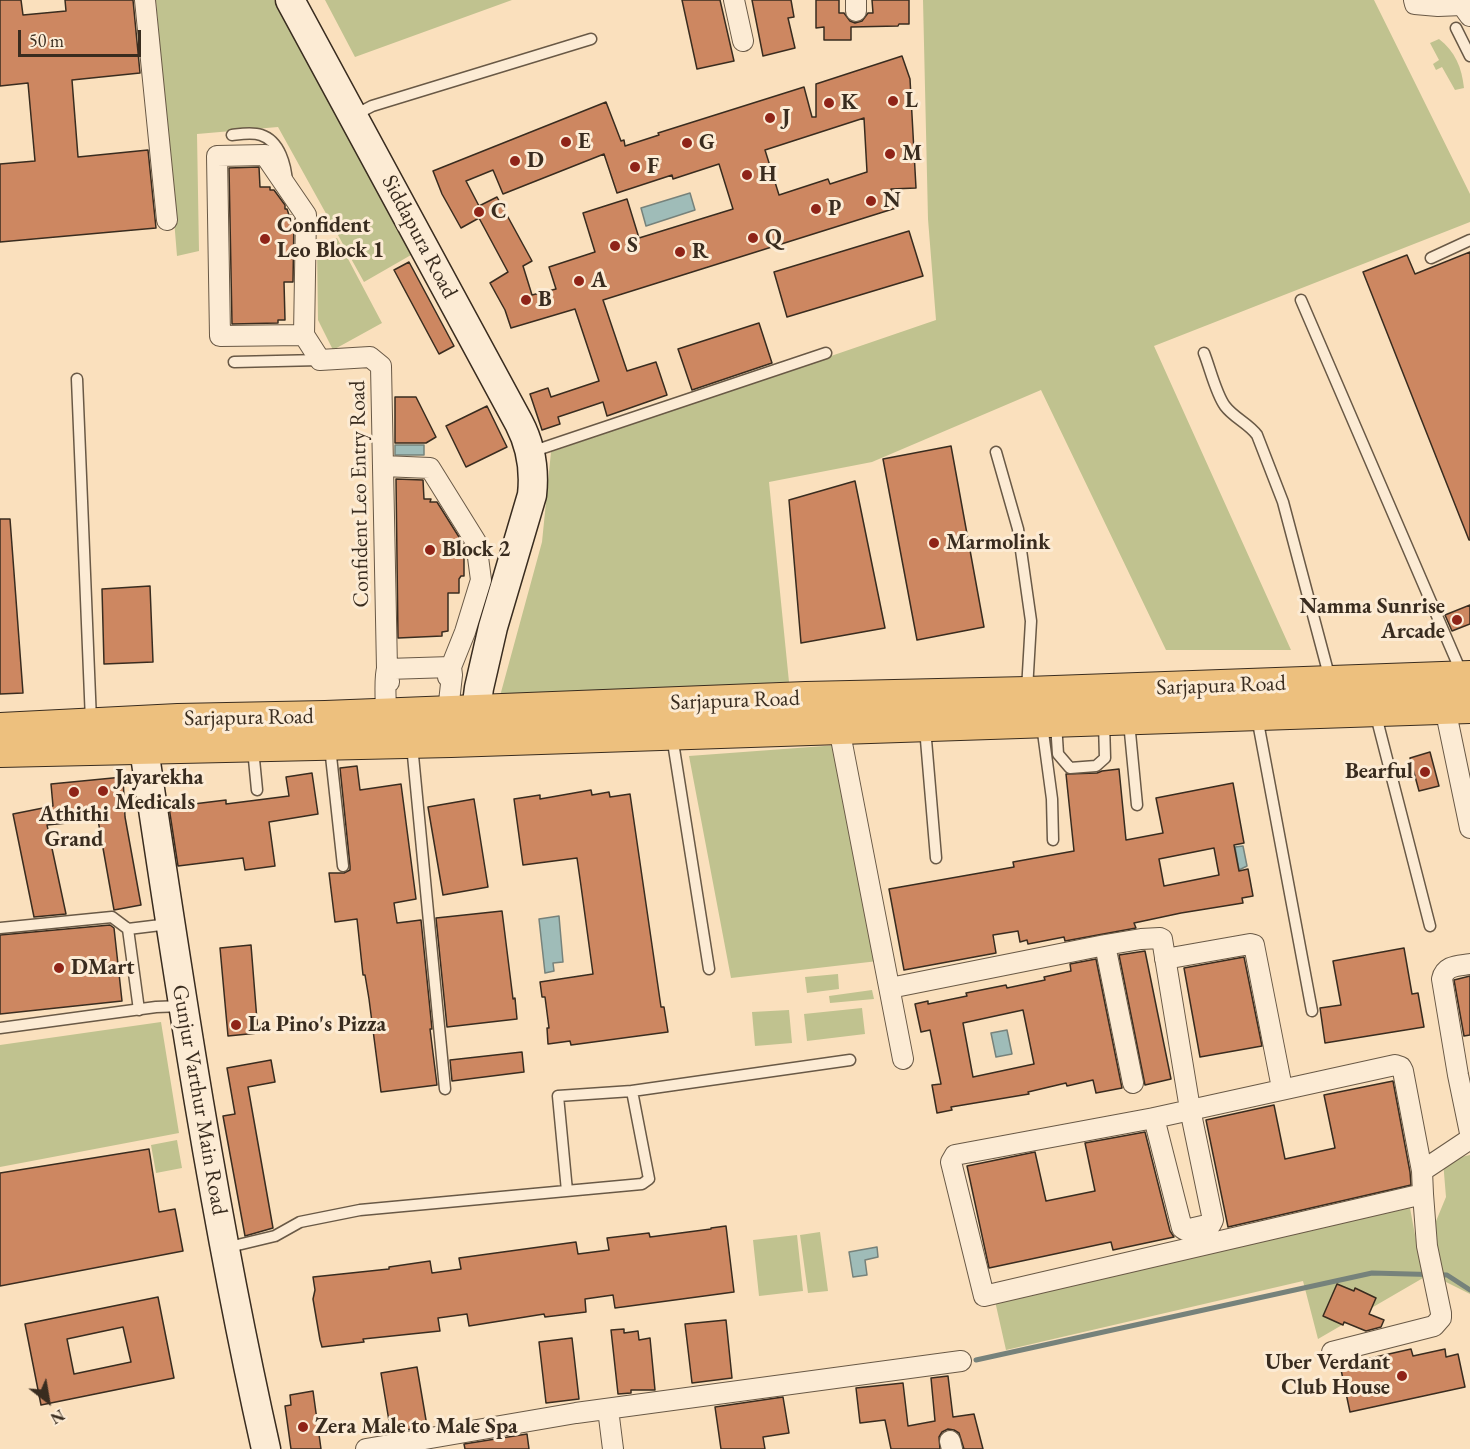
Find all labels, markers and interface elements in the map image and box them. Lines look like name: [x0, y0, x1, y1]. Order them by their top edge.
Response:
scale bar: [21, 18, 144, 56]
text: 50 m: [29, 29, 64, 52]
place label: L: [905, 88, 918, 114]
place label: K: [841, 90, 858, 116]
marker: L: [886, 94, 900, 108]
marker: K: [822, 96, 836, 110]
place label: J: [782, 105, 790, 131]
marker: J: [763, 111, 777, 125]
place label: E: [578, 129, 591, 155]
place label: G: [699, 130, 715, 156]
marker: E: [559, 135, 573, 149]
marker: G: [680, 136, 694, 150]
place label: M: [902, 141, 922, 167]
marker: M: [883, 147, 897, 161]
place label: D: [527, 148, 544, 174]
marker: D: [508, 154, 522, 168]
place label: F: [647, 154, 659, 180]
marker: F: [628, 160, 642, 174]
place label: H: [759, 162, 777, 188]
marker: H: [740, 168, 754, 182]
street label: Siddapura Road: [375, 171, 463, 303]
place label: N: [883, 188, 901, 214]
marker: N: [864, 194, 878, 208]
place label: P: [828, 196, 841, 222]
place label: C: [491, 199, 507, 225]
marker: P: [809, 202, 823, 216]
marker: C: [472, 205, 486, 219]
place label: Confident Leo Block 1: [277, 213, 384, 264]
place label: Q: [765, 225, 782, 251]
marker: Q: [746, 231, 760, 245]
marker: Confident Leo Block 1: [258, 232, 272, 246]
place label: S: [627, 233, 638, 259]
marker: S: [608, 239, 622, 253]
place label: R: [692, 239, 709, 265]
marker: R: [673, 245, 687, 259]
place label: A: [591, 268, 607, 294]
marker: A: [572, 274, 586, 288]
place label: B: [538, 287, 552, 313]
marker: B: [519, 293, 533, 307]
street label: Confident Leo Entry Road: [345, 380, 375, 608]
place label: Marmolink: [946, 530, 1050, 556]
marker: Marmolink: [927, 536, 941, 550]
place label: Block 2: [442, 537, 510, 563]
marker: Block 2: [423, 543, 437, 557]
place label: Namma Sunrise Arcade: [1299, 594, 1445, 646]
marker: Namma Sunrise Arcade: [1450, 613, 1464, 627]
street label: Sarjapura Road: [1156, 671, 1286, 701]
street label: Sarjapura Road: [670, 686, 800, 716]
street label: Sarjapura Road: [184, 704, 314, 732]
place label: Bearful: [1345, 759, 1413, 785]
place label: Jayarekha Medicals: [115, 765, 203, 816]
marker: Bearful: [1418, 765, 1432, 779]
marker: Jayarekha Medicals: [96, 784, 110, 798]
marker: Athithi Grand: [67, 785, 81, 799]
place label: Athithi Grand: [39, 802, 109, 854]
place label: DMart: [71, 955, 135, 981]
marker: DMart: [52, 961, 66, 975]
street label: Gunjur Varthur Main Road: [166, 983, 232, 1217]
place label: La Pino's Pizza: [248, 1012, 386, 1038]
marker: La Pino's Pizza: [229, 1018, 243, 1032]
place label: Uber Verdant Club House: [1265, 1350, 1390, 1402]
marker: Uber Verdant Club House: [1395, 1369, 1409, 1383]
north arrow: [18, 1371, 78, 1431]
text: N: [47, 1405, 68, 1429]
place label: Zera Male to Male Spa: [315, 1414, 518, 1440]
marker: Zera Male to Male Spa: [296, 1420, 310, 1434]

